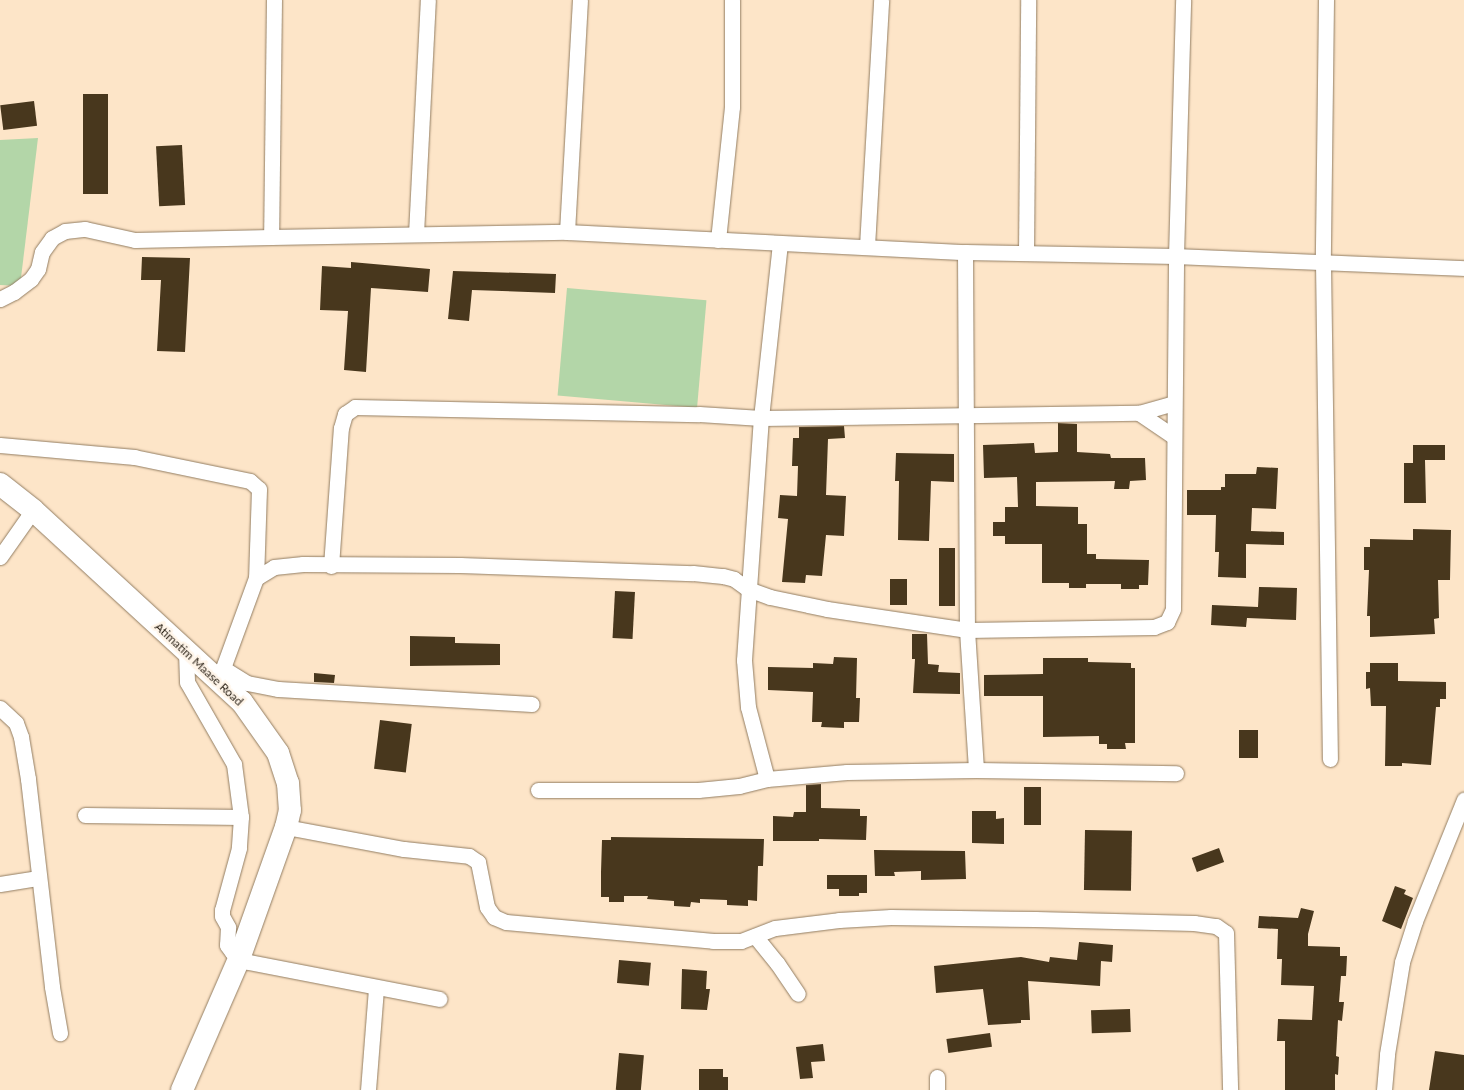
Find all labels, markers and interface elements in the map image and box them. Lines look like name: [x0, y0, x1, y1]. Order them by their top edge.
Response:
street label: Atimatim Maase Road: [152, 619, 246, 709]

